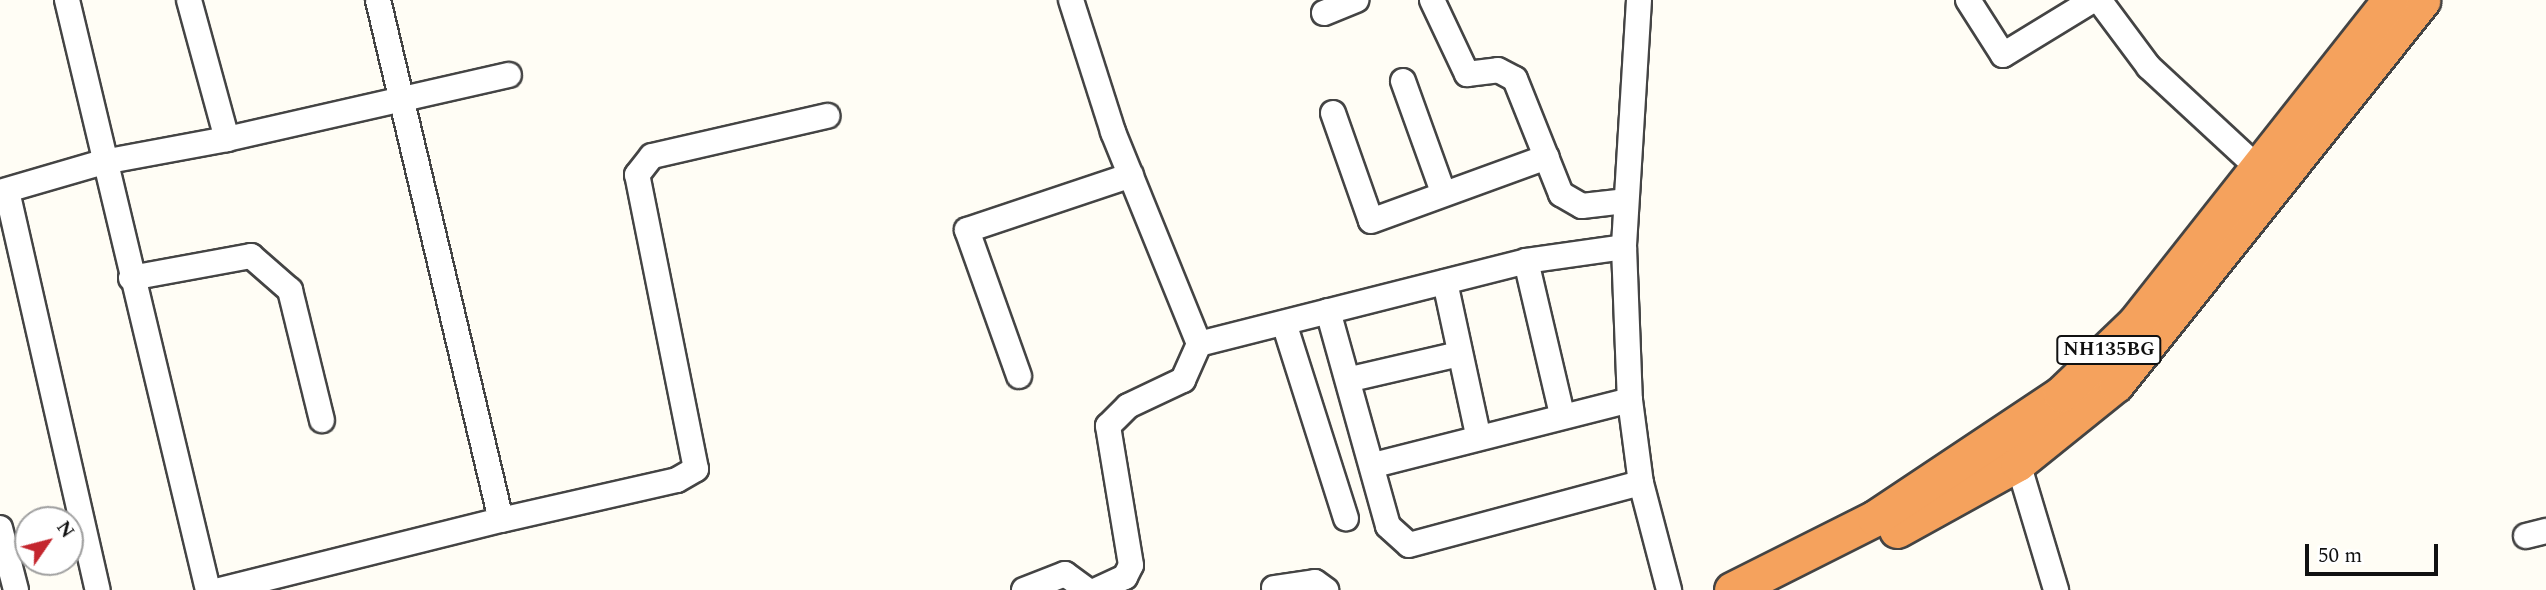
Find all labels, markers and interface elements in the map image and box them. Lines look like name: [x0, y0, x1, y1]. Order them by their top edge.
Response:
road number: NH135BG: [2055, 334, 2163, 366]
north arrow: [14, 506, 84, 576]
text: N: [49, 515, 81, 544]
scale bar: [2308, 530, 2441, 574]
text: 50 m: [2318, 540, 2362, 572]

